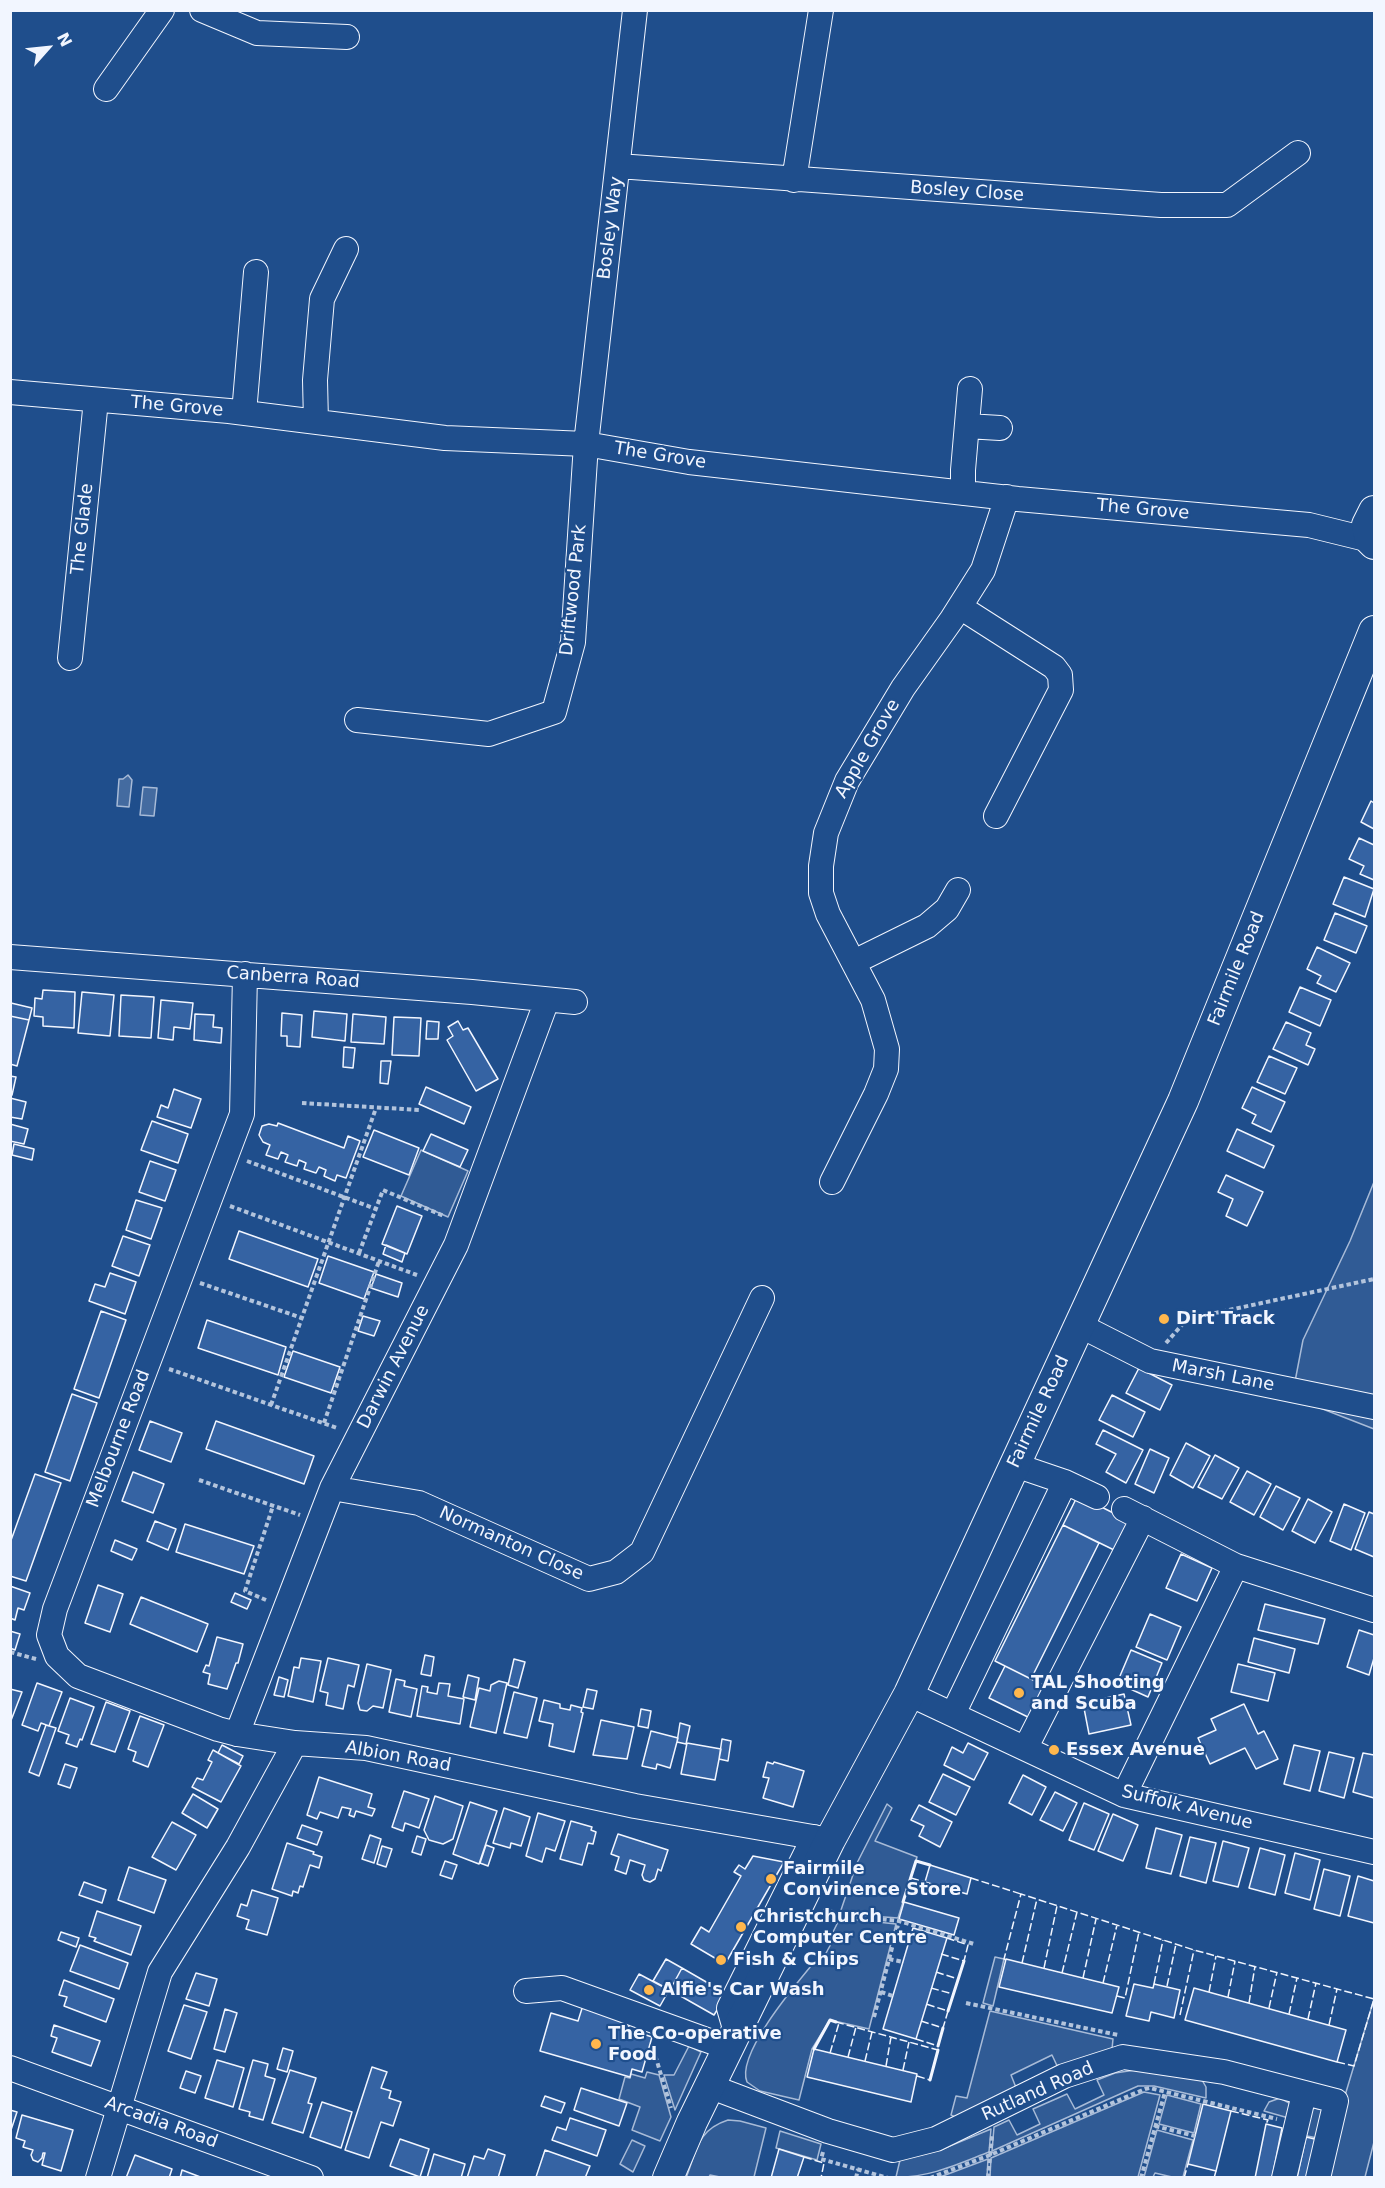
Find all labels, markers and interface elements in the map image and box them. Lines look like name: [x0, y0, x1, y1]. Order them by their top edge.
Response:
north arrow: [18, 18, 78, 78]
text: N: [53, 29, 76, 50]
street label: Bosley Way: [594, 175, 628, 281]
street label: Bosley Close: [909, 177, 1025, 207]
street label: The Grove: [130, 392, 224, 422]
street label: The Grove: [612, 438, 708, 474]
street label: The Glade: [67, 482, 99, 576]
street label: The Grove: [1096, 495, 1190, 525]
street label: Driftwood Park: [556, 523, 592, 657]
street label: Apple Grove: [831, 696, 905, 802]
street label: Fairmile Road: [1204, 909, 1270, 1029]
street label: Canberra Road: [225, 963, 361, 993]
street label: Darwin Avenue: [354, 1301, 434, 1433]
place label: Dirt Track: [1176, 1308, 1275, 1330]
marker: Dirt Track: [1157, 1312, 1171, 1326]
street label: Fairmile Road: [1004, 1352, 1074, 1472]
street label: Marsh Lane: [1170, 1355, 1276, 1397]
street label: Melbourne Road: [83, 1367, 155, 1511]
street label: Normanton Close: [435, 1502, 587, 1586]
place label: TAL Shooting and Scuba: [1031, 1672, 1165, 1714]
marker: TAL Shooting and Scuba: [1012, 1686, 1026, 1700]
street label: Albion Road: [343, 1737, 453, 1777]
place label: Essex Avenue: [1066, 1739, 1205, 1761]
marker: Essex Avenue: [1047, 1743, 1061, 1757]
street label: Suffolk Avenue: [1119, 1781, 1255, 1835]
place label: Fairmile Convinence Store: [783, 1858, 961, 1900]
marker: Fairmile Convinence Store: [764, 1872, 778, 1886]
place label: Christchurch Computer Centre: [753, 1906, 927, 1948]
marker: Christchurch Computer Centre: [734, 1920, 748, 1934]
place label: Fish & Chips: [733, 1949, 859, 1971]
marker: Fish & Chips: [714, 1953, 728, 1967]
place label: Alfie's Car Wash: [661, 1979, 825, 2001]
marker: Alfie's Car Wash: [642, 1983, 656, 1997]
place label: The Co-operative Food: [608, 2023, 782, 2066]
marker: The Co-operative Food: [589, 2037, 603, 2051]
street label: Rutland Road: [979, 2058, 1097, 2126]
street label: Arcadia Road: [102, 2093, 220, 2153]

